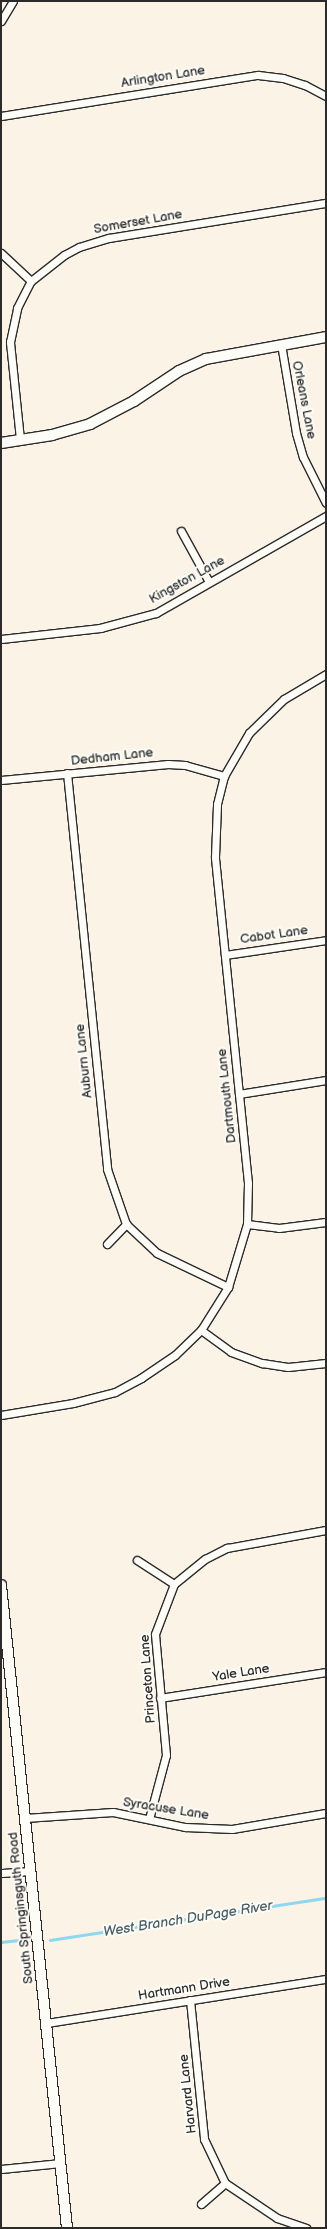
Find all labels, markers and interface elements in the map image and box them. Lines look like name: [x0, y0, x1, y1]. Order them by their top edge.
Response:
street label: Arlington Lane: [120, 63, 206, 91]
street label: Somerset Lane: [93, 207, 183, 237]
street label: Orleans Lane: [289, 360, 319, 440]
street label: Kingston Lane: [146, 553, 228, 607]
street label: Dedham Lane: [70, 745, 154, 769]
street label: Cabot Lane: [239, 923, 309, 947]
street label: Auburn Lane: [72, 1023, 96, 1099]
street label: Dartmouth Lane: [214, 1048, 240, 1144]
street label: Princeton Lane: [137, 1634, 159, 1724]
street label: Yale Lane: [211, 1661, 271, 1685]
street label: Syracuse Lane: [122, 1795, 210, 1823]
street label: South Springinsguth Road: [5, 1831, 37, 1985]
water label: West Branch DuPage River: [102, 1897, 274, 1941]
street label: Hartmann Drive: [137, 1974, 231, 2004]
street label: Harvard Lane: [176, 2053, 200, 2135]

